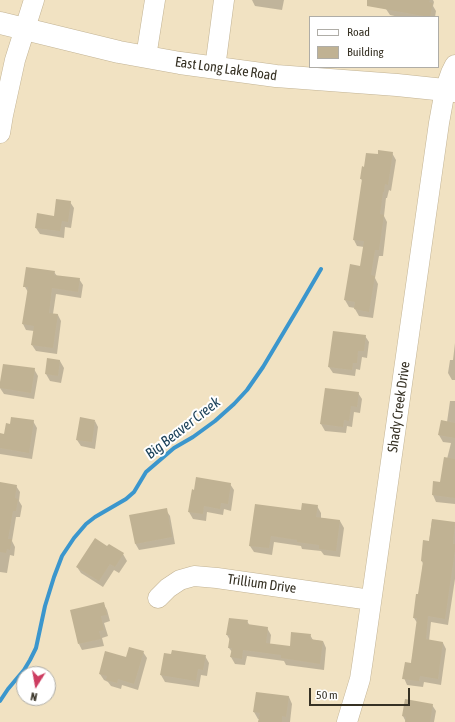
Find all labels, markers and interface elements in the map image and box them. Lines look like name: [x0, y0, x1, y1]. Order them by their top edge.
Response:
legend: [309, 16, 439, 68]
text: Road: [347, 25, 370, 39]
text: Building: [347, 45, 384, 59]
street label: East Long Lake Road: [174, 54, 278, 84]
street label: Shady Creek Drive: [384, 360, 414, 454]
water label: Big Beaver Creek: [142, 393, 224, 463]
street label: Trillium Drive: [227, 571, 297, 597]
north arrow: [16, 666, 56, 706]
scale bar: [311, 680, 412, 706]
text: 50 m: [316, 688, 338, 702]
text: N: [30, 690, 38, 703]

